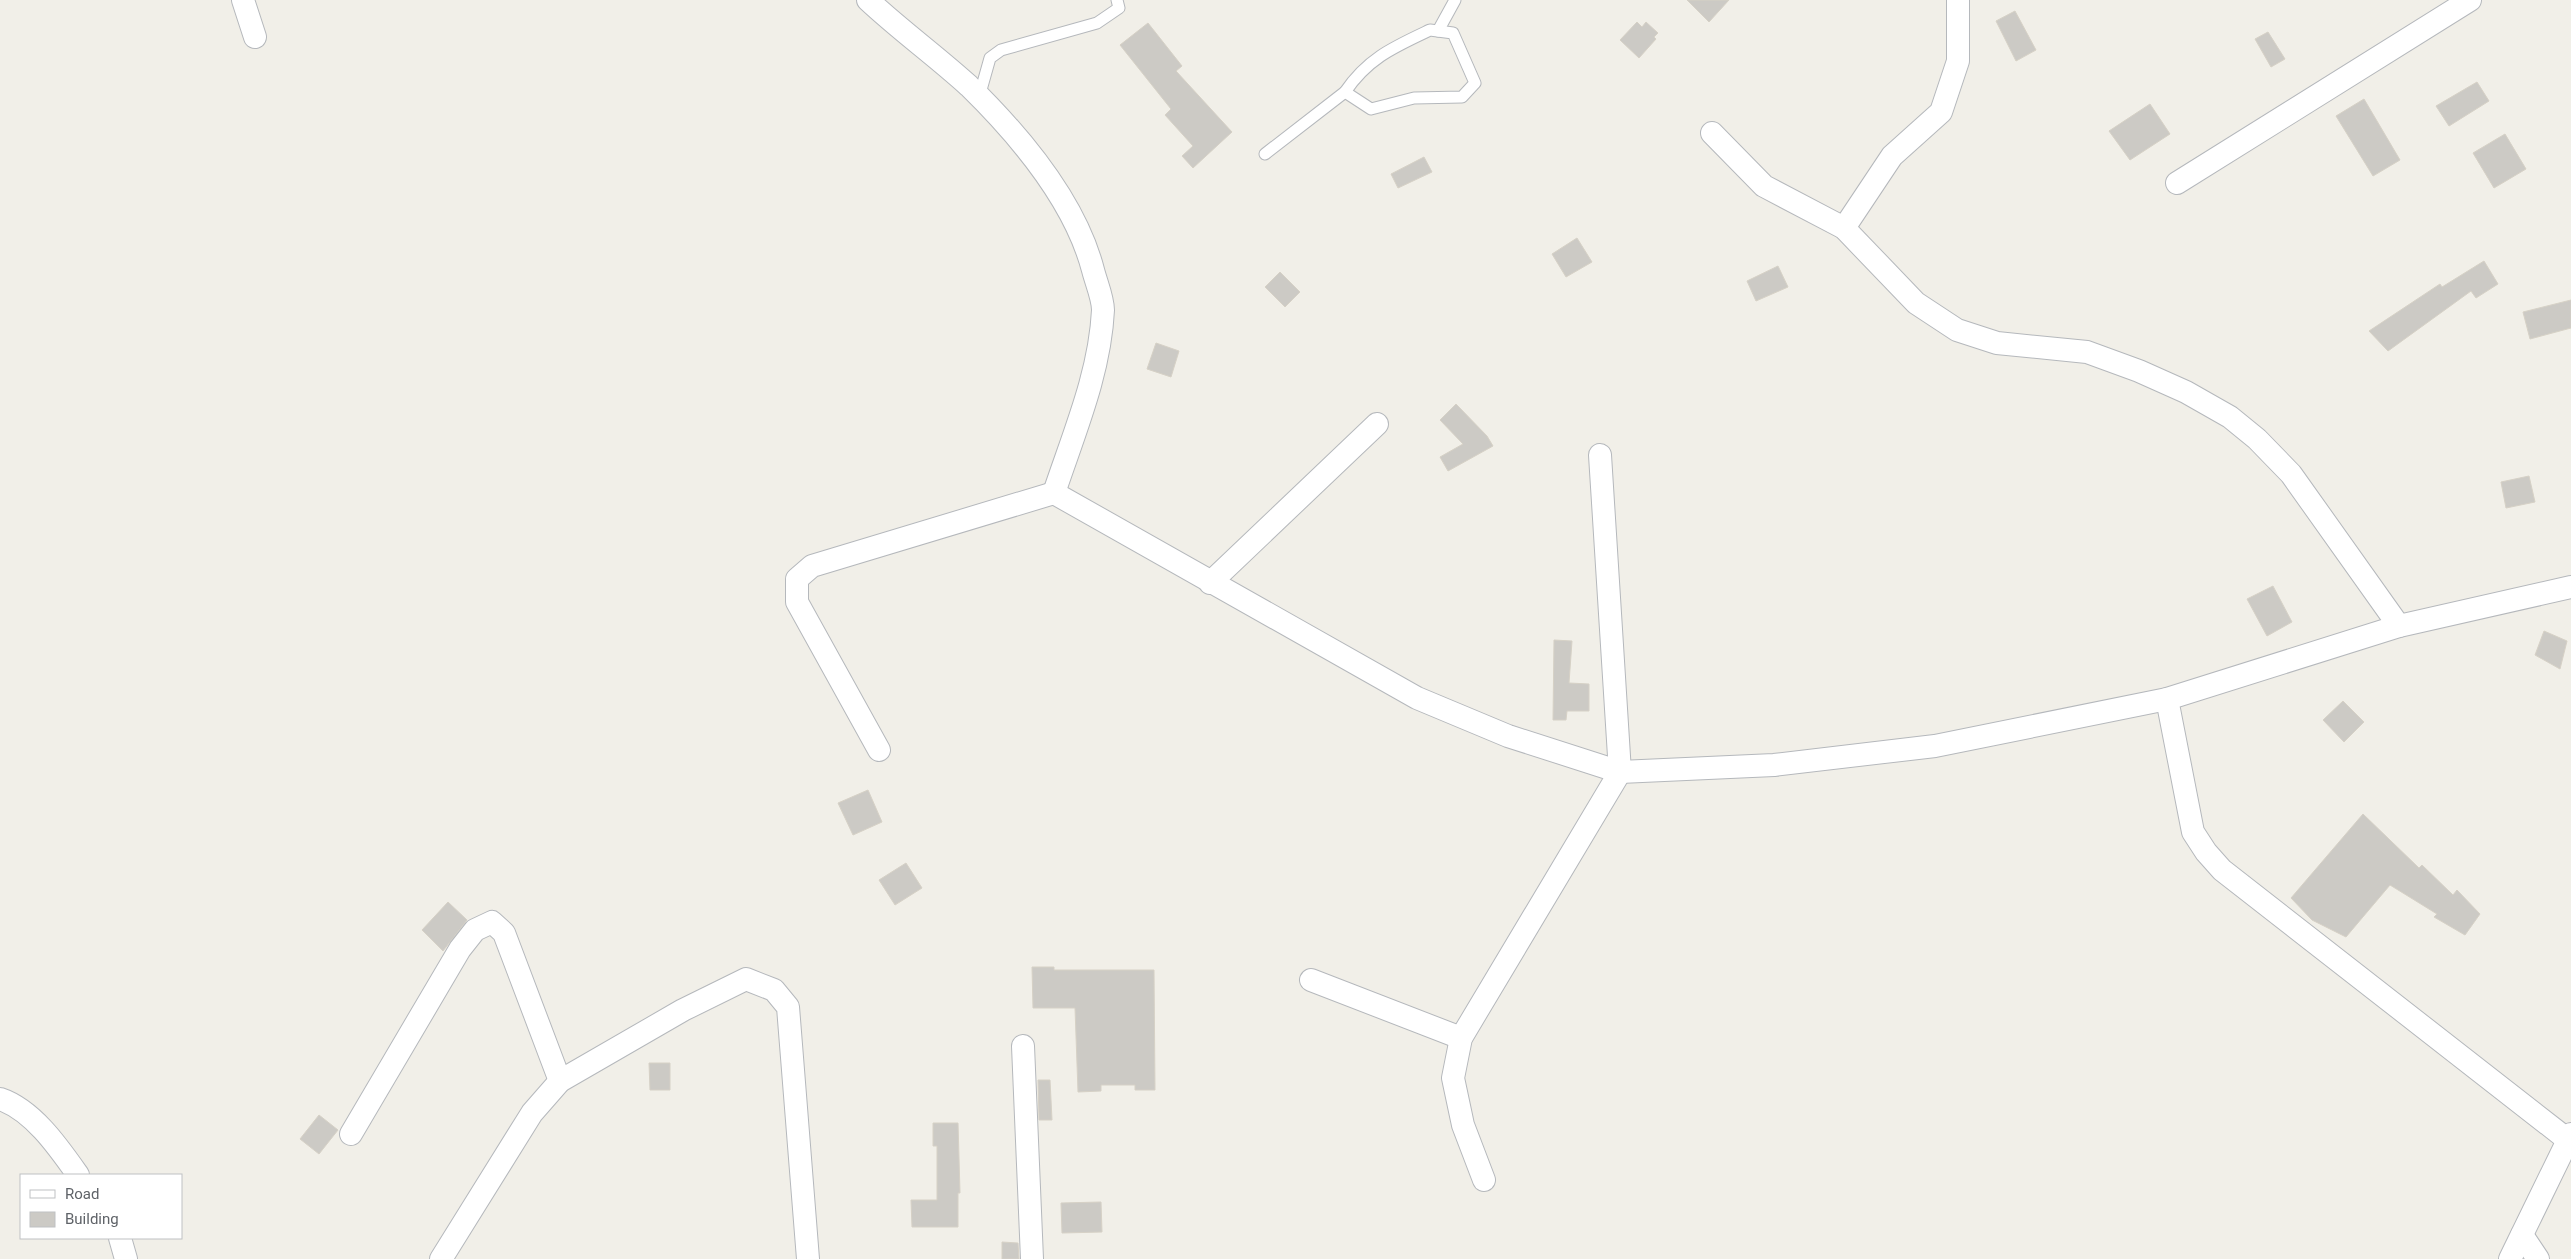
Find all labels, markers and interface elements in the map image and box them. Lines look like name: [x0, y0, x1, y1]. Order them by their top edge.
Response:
legend: [20, 1174, 182, 1239]
text: Road: [65, 1185, 99, 1203]
text: Building: [65, 1210, 119, 1228]

